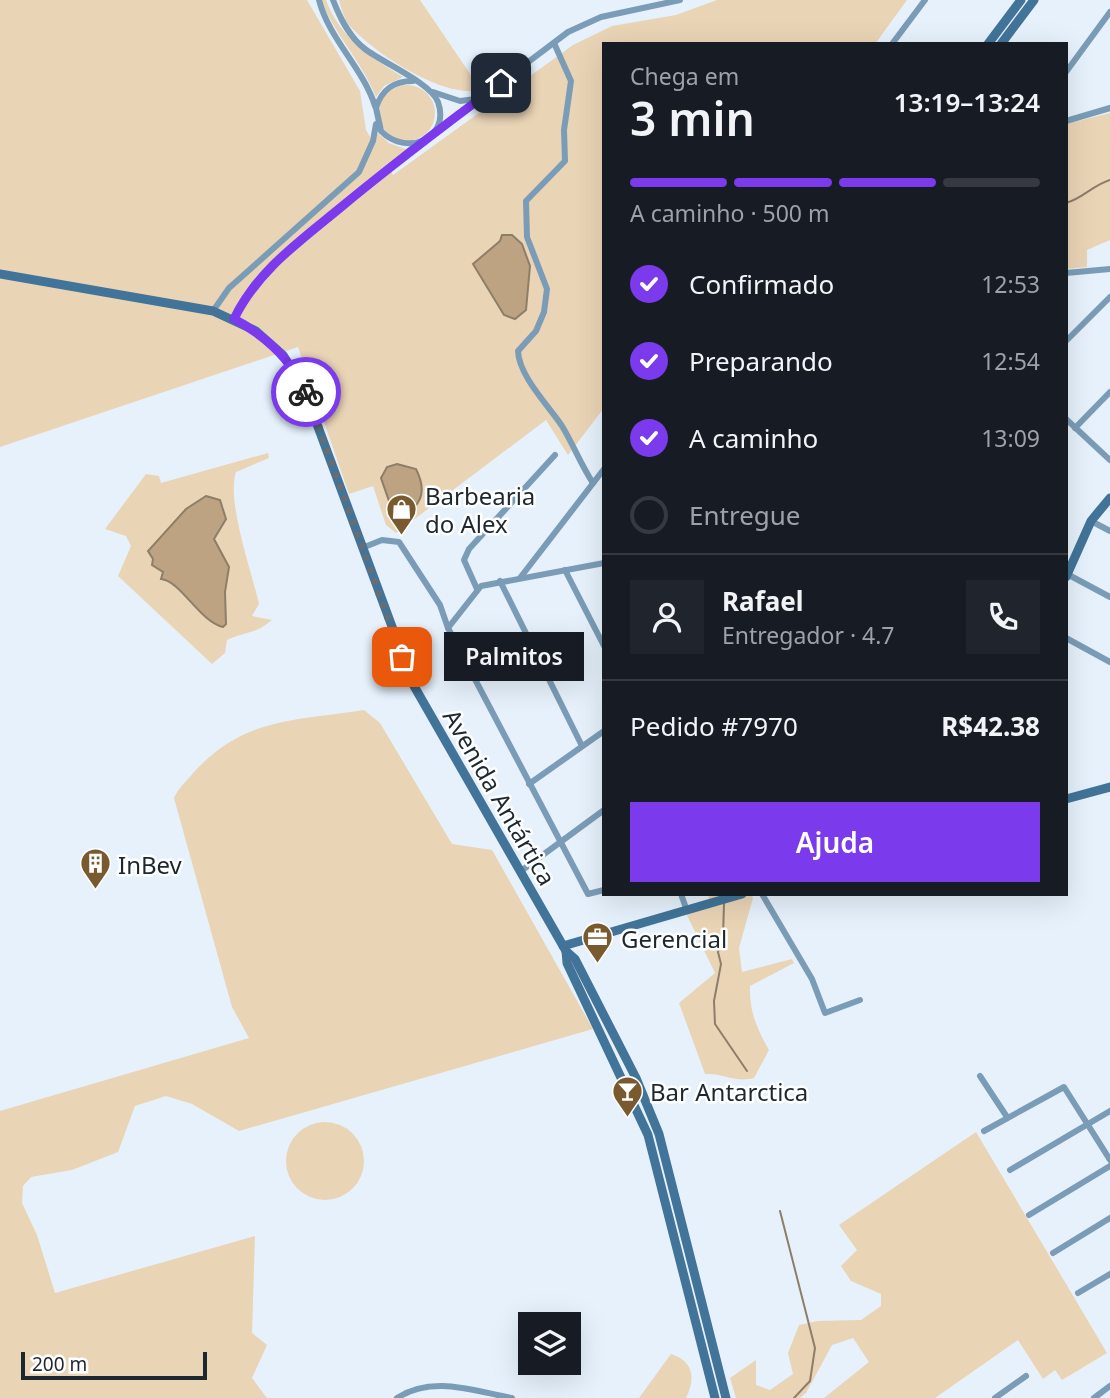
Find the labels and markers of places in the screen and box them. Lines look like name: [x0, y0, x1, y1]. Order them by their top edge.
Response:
pin: [471, 53, 531, 113]
place label: Barbearia do Alex: [425, 479, 535, 540]
shop icon: Barbearia do Alex: [385, 492, 419, 536]
pin: [372, 627, 432, 687]
callout: Palmitos: [444, 632, 584, 682]
building icon: InBev: [78, 847, 112, 891]
place label: InBev: [118, 848, 183, 881]
office icon: Gerencial: [581, 921, 615, 965]
place label: Gerencial: [621, 922, 727, 955]
bar icon: Bar Antarctica: [610, 1074, 644, 1118]
place label: Bar Antarctica: [650, 1075, 808, 1108]

